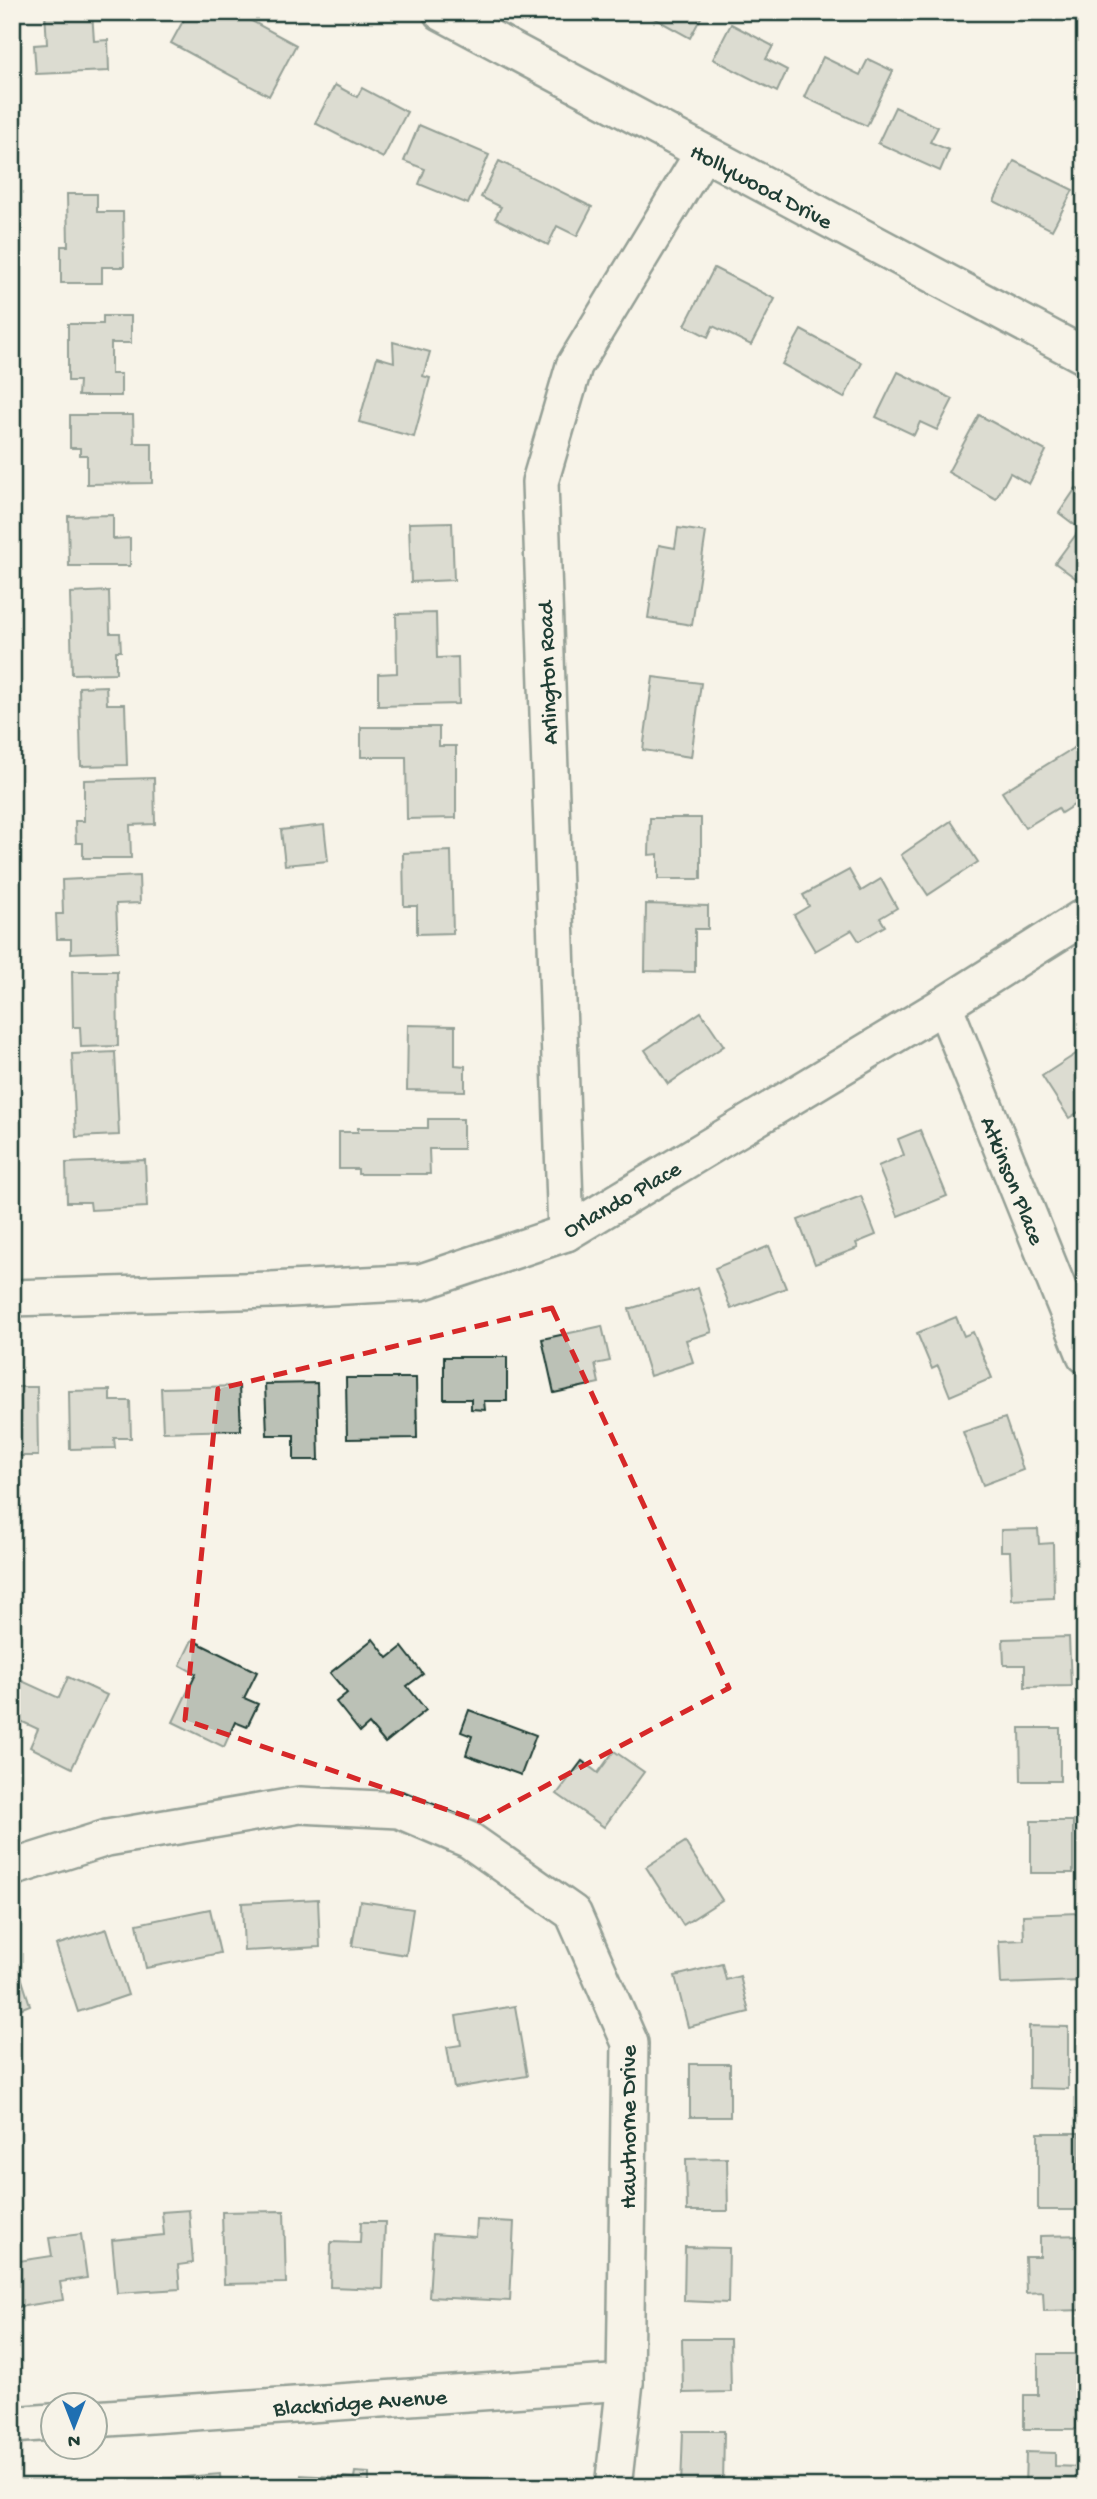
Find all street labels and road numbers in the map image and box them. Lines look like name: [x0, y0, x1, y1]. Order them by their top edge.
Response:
street label: Hollywood Drive: [685, 139, 837, 237]
street label: Arlington Road: [533, 599, 565, 745]
street label: Atkinson Place: [973, 1113, 1049, 1251]
street label: Orlando Place: [559, 1156, 688, 1246]
street label: Hawthorne Drive: [617, 2044, 644, 2209]
street label: Blackridge Avenue: [272, 2385, 449, 2424]

